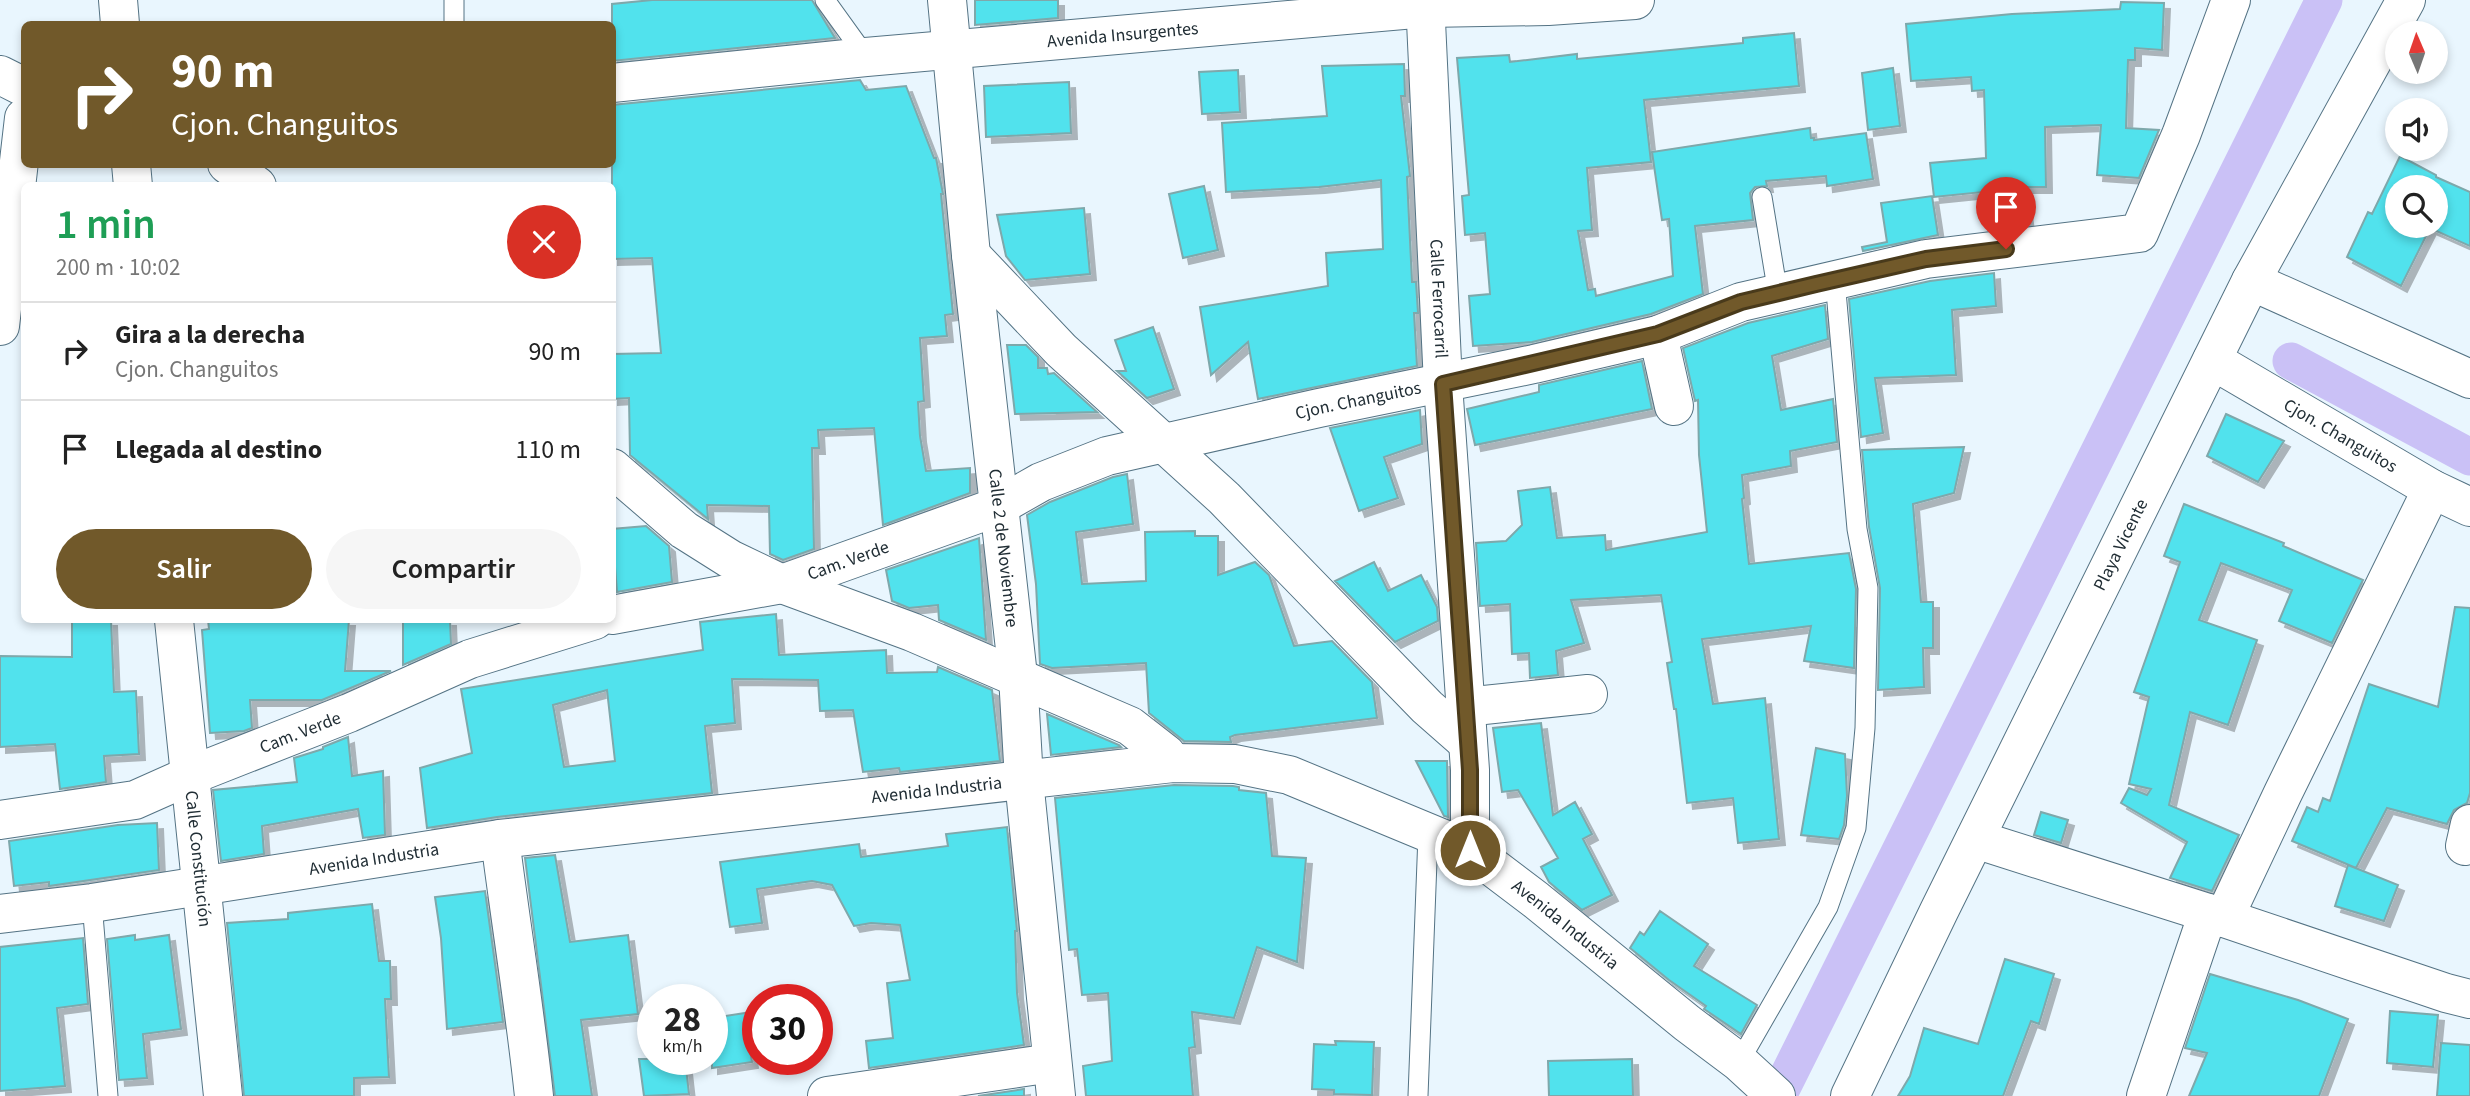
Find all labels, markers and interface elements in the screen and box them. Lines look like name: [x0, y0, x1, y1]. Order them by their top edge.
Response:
street label: Avenida Insurgentes: [1046, 15, 1199, 54]
north arrow: [2385, 21, 2448, 84]
map controls: [2385, 21, 2448, 238]
text: 90 m: [171, 37, 275, 107]
icon: right: [56, 49, 147, 140]
button: sound: [2385, 98, 2448, 161]
text: Cjon. Changuitos: [171, 102, 398, 148]
button: search: [2385, 175, 2448, 238]
pin: [1976, 177, 2036, 249]
icon: arrive: [1987, 188, 2025, 226]
text: 1 min: [56, 195, 156, 255]
button: close: [507, 205, 581, 279]
street label: Calle Ferrocarril: [1424, 238, 1454, 359]
text: 200 m · 10:02: [56, 251, 180, 284]
text: Gira a la derecha: [115, 316, 305, 353]
icon: right: [56, 332, 94, 370]
text: 90 m: [528, 333, 581, 370]
text: Cjon. Changuitos: [115, 353, 278, 386]
street label: Cjon. Changuitos: [1293, 375, 1423, 425]
street label: Cjon. Changuitos: [2279, 392, 2402, 478]
icon: arrive: [56, 430, 94, 468]
text: Llegada al destino: [115, 431, 322, 468]
text: 110 m: [515, 431, 581, 468]
street label: Calle 2 de Noviembre: [982, 468, 1025, 629]
street label: Playa Vicente: [2087, 494, 2154, 595]
button: Salir: [56, 529, 312, 609]
button: Compartir: [326, 529, 581, 609]
street label: Cam. Verde: [804, 534, 893, 586]
street label: Cam. Verde: [256, 705, 344, 760]
street label: Avenida Industria: [870, 770, 1003, 809]
street label: Calle Constitución: [179, 789, 218, 928]
position arrow: [1433, 813, 1507, 887]
street label: Avenida Industria: [307, 836, 441, 881]
street label: Avenida Industria: [1507, 873, 1624, 975]
speed limit sign: 30: [742, 984, 833, 1075]
text: 28: [664, 995, 701, 1045]
text: km/h: [663, 1034, 702, 1059]

